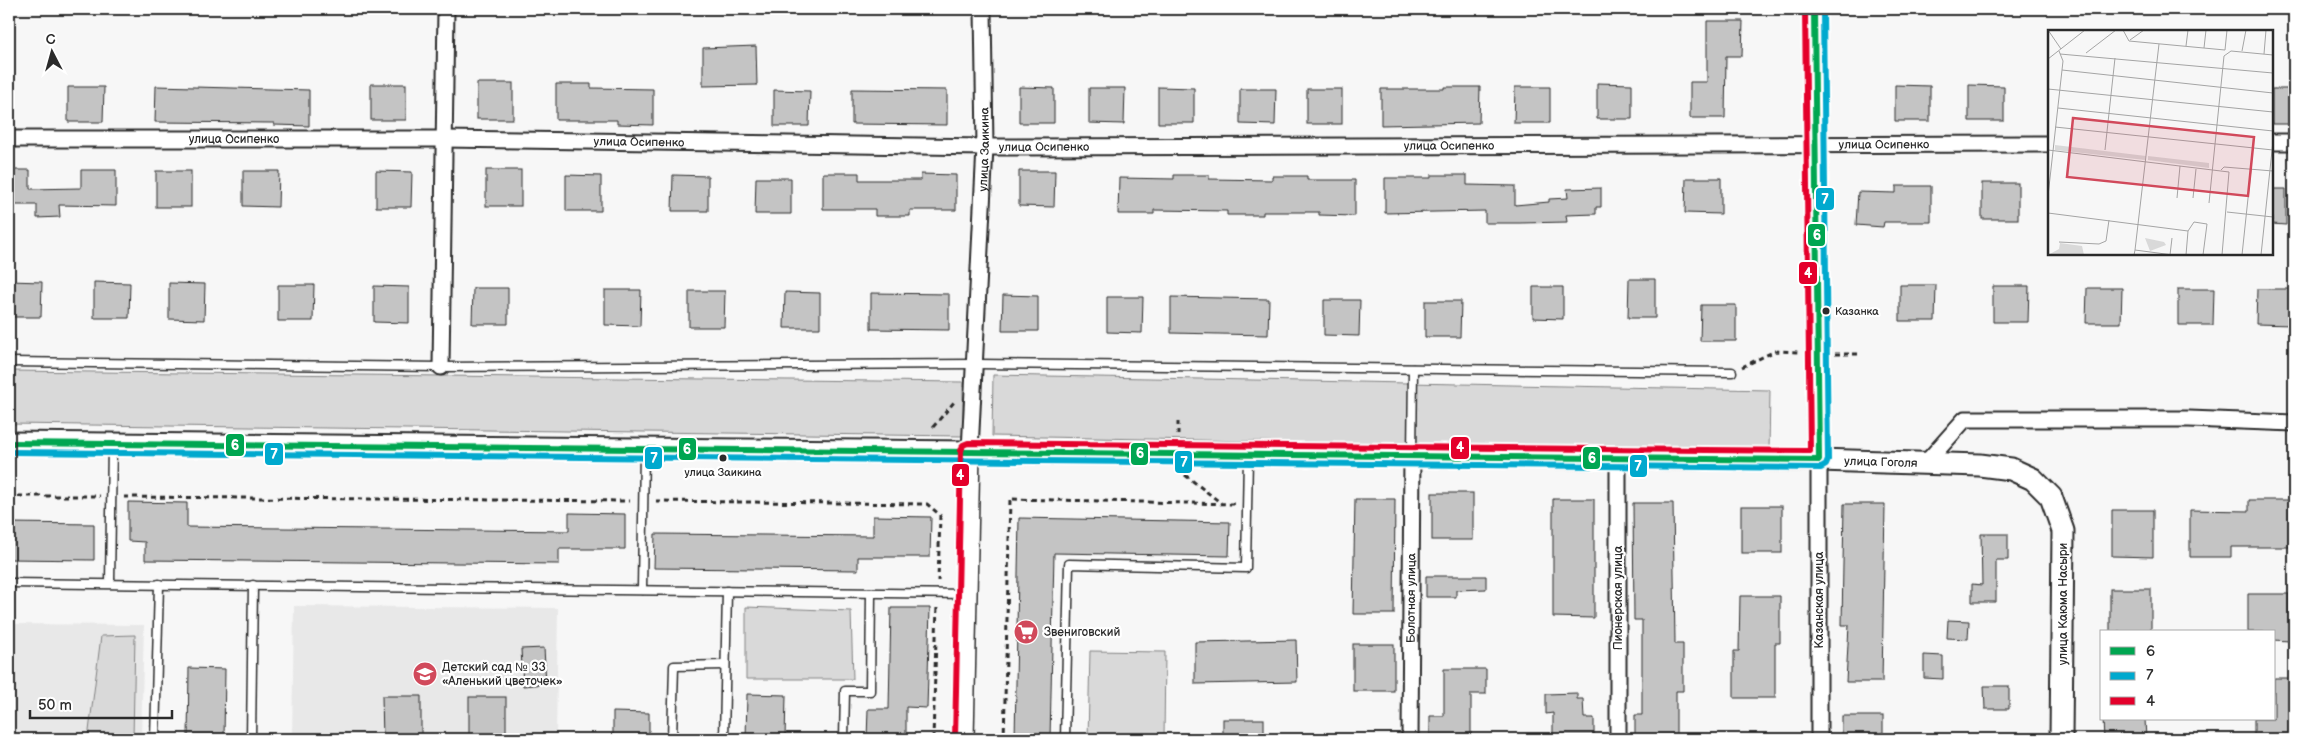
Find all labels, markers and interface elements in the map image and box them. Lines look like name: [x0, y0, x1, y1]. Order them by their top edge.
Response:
north arrow: [28, 28, 78, 78]
inset map: [2048, 30, 2273, 255]
text: С: [45, 31, 57, 49]
street label: улица Заикина: [976, 107, 993, 192]
street label: улица Осипенко: [189, 132, 279, 147]
street label: улица Осипенко: [594, 134, 684, 151]
street label: улица Осипенко: [1839, 137, 1929, 153]
street label: улица Осипенко: [1404, 139, 1494, 154]
street label: улица Осипенко: [999, 140, 1089, 155]
line badge: 7: [1815, 187, 1835, 211]
text: 7: [1821, 191, 1829, 208]
line badge: 6: [1807, 223, 1826, 247]
text: 6: [1813, 227, 1821, 244]
line badge: 4: [1798, 261, 1818, 285]
text: 4: [1804, 265, 1813, 282]
place label: Казанка: [1835, 305, 1879, 318]
marker: Казанка: [1821, 306, 1831, 316]
line badge: 6: [225, 433, 245, 457]
line badge: 4: [1450, 436, 1470, 460]
text: 6: [231, 437, 239, 454]
line badge: 6: [678, 437, 697, 461]
text: 4: [1456, 439, 1465, 456]
text: 6: [683, 441, 691, 458]
line badge: 7: [264, 442, 284, 466]
line badge: 6: [1130, 442, 1149, 466]
text: 6: [1136, 445, 1144, 462]
text: 7: [270, 446, 278, 463]
line badge: 7: [644, 446, 663, 470]
line badge: 6: [1582, 446, 1601, 470]
text: 7: [650, 450, 658, 467]
line badge: 7: [1174, 450, 1193, 474]
text: 6: [1588, 450, 1596, 467]
marker: улица Заикина: [718, 453, 728, 463]
text: 7: [1180, 454, 1188, 471]
line badge: 7: [1629, 454, 1648, 478]
street label: улица Гоголя: [1844, 454, 1918, 471]
text: 7: [1634, 458, 1642, 475]
line badge: 4: [951, 463, 970, 487]
place label: улица Заикина: [684, 466, 762, 479]
text: 4: [956, 467, 965, 484]
street label: улица Каюма Насыри: [2056, 543, 2071, 665]
street label: Пионерская улица: [1611, 546, 1626, 650]
street label: Казанская улица: [1812, 552, 1827, 648]
street label: Болотная улица: [1404, 553, 1419, 643]
supermarket icon: Звениговский: [1013, 619, 1039, 645]
place label: Звениговский: [1044, 625, 1120, 640]
legend: [2100, 630, 2276, 720]
text: 6: [2146, 642, 2155, 661]
place label: Детский сад № 33 «Аленький цветочек»: [442, 660, 563, 689]
school or university icon: Детский сад № 33 «Аленький цветочек»: [412, 661, 438, 687]
text: 7: [2146, 666, 2154, 685]
scale bar: [30, 688, 172, 720]
text: 4: [2146, 692, 2155, 711]
text: 50 m: [38, 696, 72, 715]

